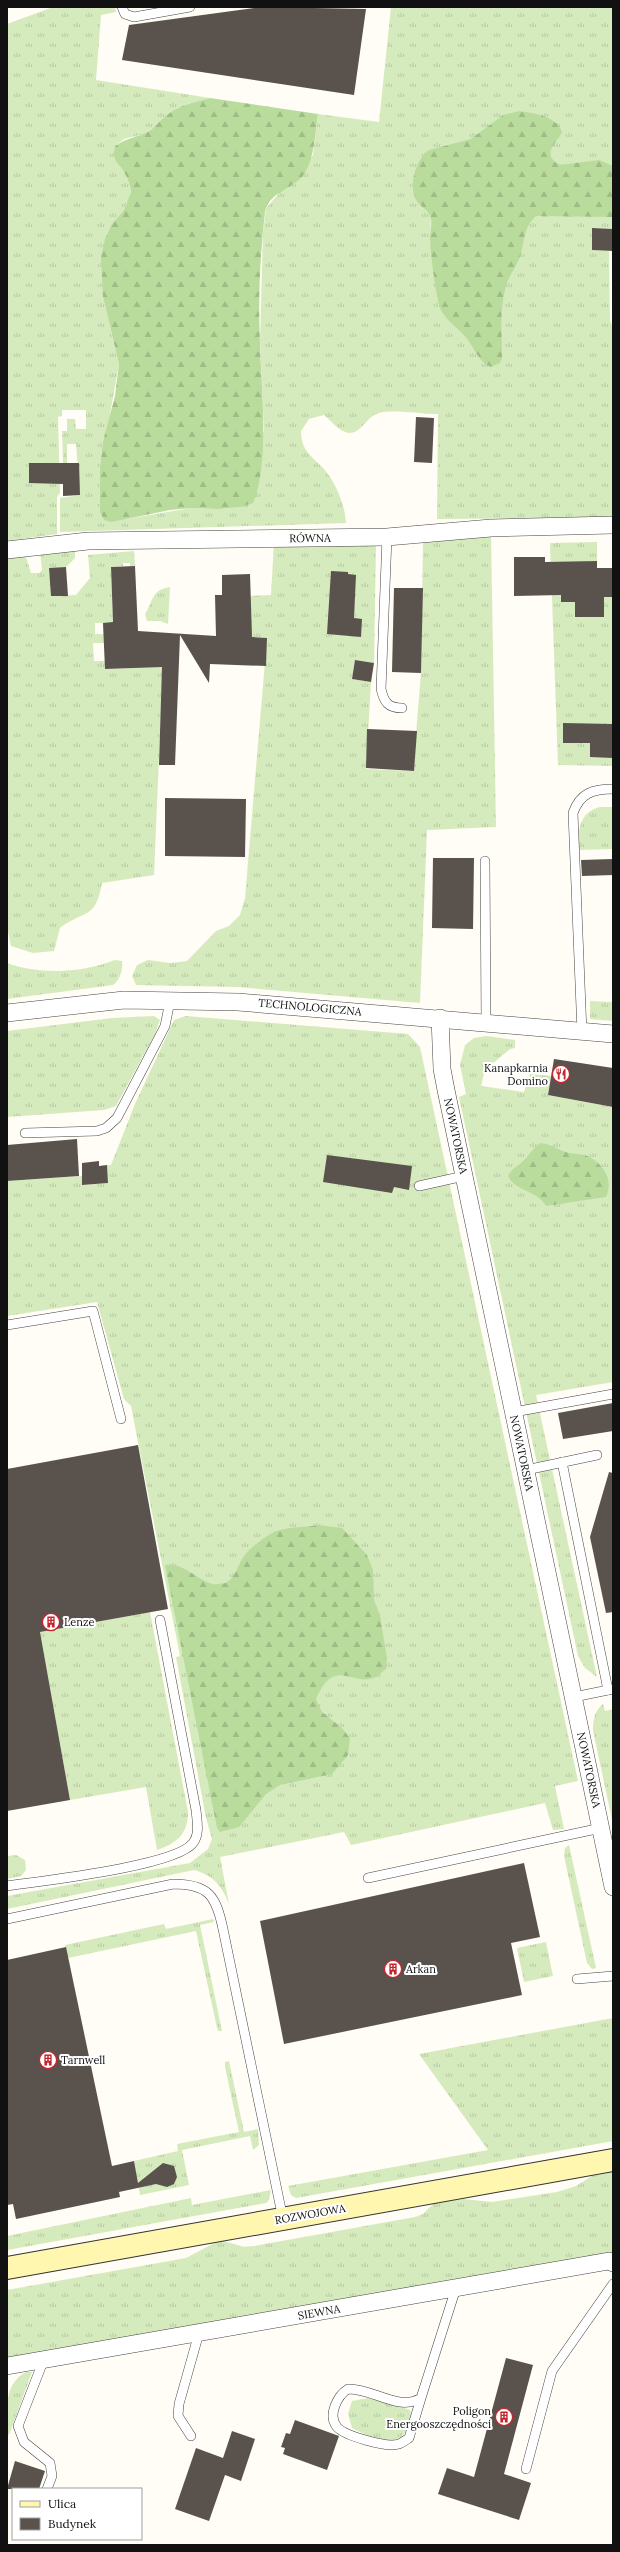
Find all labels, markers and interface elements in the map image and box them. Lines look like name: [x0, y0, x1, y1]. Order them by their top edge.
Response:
street label: RÓWNA: [289, 531, 332, 545]
street label: TECHNOLOGICZNA: [258, 996, 363, 1019]
place label: Kanapkarnia Domino: [484, 1061, 548, 1088]
restaurant icon: Kanapkarnia Domino: [551, 1064, 571, 1084]
street label: NOWATORSKA: [441, 1097, 471, 1176]
street label: NOWATORSKA: [507, 1414, 537, 1493]
building icon: Lenze: [41, 1612, 61, 1632]
place label: Lenze: [64, 1615, 95, 1629]
street label: NOWATORSKA: [574, 1731, 604, 1810]
building icon: Arkan: [383, 1959, 403, 1979]
place label: Arkan: [405, 1962, 436, 1976]
building icon: Tarnwell: [38, 2050, 58, 2070]
place label: Tarnwell: [61, 2053, 105, 2067]
street label: ROZWOJOWA: [274, 2201, 348, 2227]
street label: SIEWNA: [297, 2301, 342, 2323]
place label: Poligon Energooszczędności: [386, 2404, 491, 2431]
building icon: Poligon Energooszczędności: [494, 2407, 514, 2427]
legend: [12, 2488, 142, 2540]
text: Ulica: [48, 2496, 76, 2511]
text: Budynek: [48, 2516, 97, 2531]

